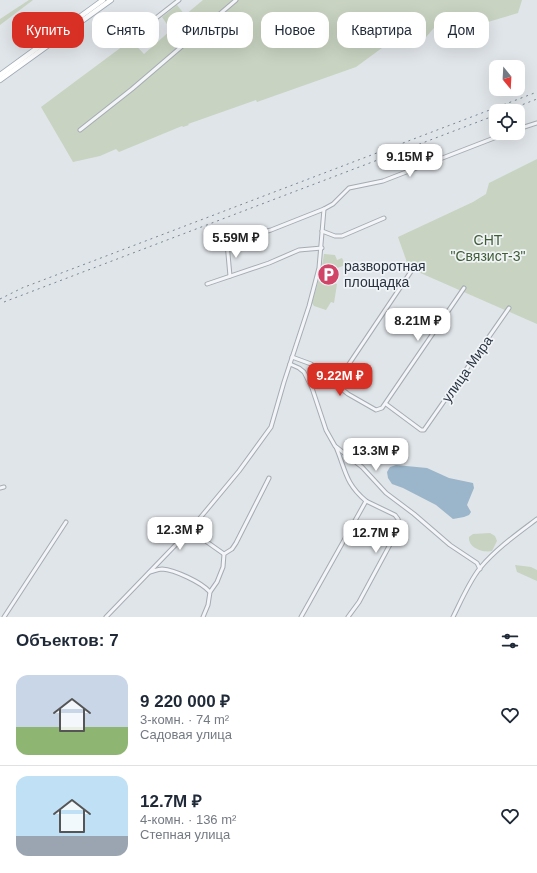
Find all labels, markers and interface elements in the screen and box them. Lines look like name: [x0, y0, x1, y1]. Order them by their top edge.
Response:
chip: Купить: [12, 12, 84, 48]
chip: Снять: [92, 12, 159, 48]
chip: Фильтры: [167, 12, 253, 48]
chip: Новое: [261, 12, 329, 48]
chip: Квартира: [337, 12, 426, 48]
chip: Дом: [434, 12, 489, 48]
north arrow: [489, 60, 525, 96]
map controls: [489, 60, 525, 140]
button: locate: [489, 104, 525, 140]
pin: 9.15M ₽: [373, 144, 447, 178]
text: 9.15M ₽: [386, 149, 434, 164]
pin: 5.59M ₽: [199, 225, 273, 259]
text: 5.59M ₽: [212, 230, 260, 245]
park label: СНТ "Связист-3": [450, 232, 526, 264]
place label: разворотная площадка: [344, 258, 426, 290]
parking icon: разворотная площадка: [316, 261, 342, 287]
pin: 8.21M ₽: [381, 308, 455, 342]
text: 8.21M ₽: [394, 313, 442, 328]
street label: улица Мира: [438, 333, 496, 405]
pin: 9.22M ₽: [303, 363, 377, 397]
text: 9.22M ₽: [316, 368, 364, 383]
pin: 13.3M ₽: [339, 438, 413, 472]
text: 13.3M ₽: [352, 443, 400, 458]
pin: 12.3M ₽: [143, 517, 217, 551]
pin: 12.7M ₽: [339, 520, 413, 554]
text: 12.3M ₽: [156, 522, 204, 537]
text: 12.7M ₽: [352, 525, 400, 540]
icon: filters: [499, 630, 521, 652]
text: Объектов: 7: [16, 631, 119, 650]
icon: home: [48, 691, 96, 739]
text: 9 220 000 ₽: [140, 692, 230, 711]
icon: heart: [499, 704, 521, 726]
text: 3-комн. · 74 m²: [140, 712, 229, 727]
text: Садовая улица: [140, 727, 232, 742]
icon: home: [48, 792, 96, 840]
text: 12.7M ₽: [140, 792, 202, 811]
icon: heart: [499, 805, 521, 827]
text: 4-комн. · 136 m²: [140, 812, 236, 827]
text: Степная улица: [140, 827, 230, 842]

